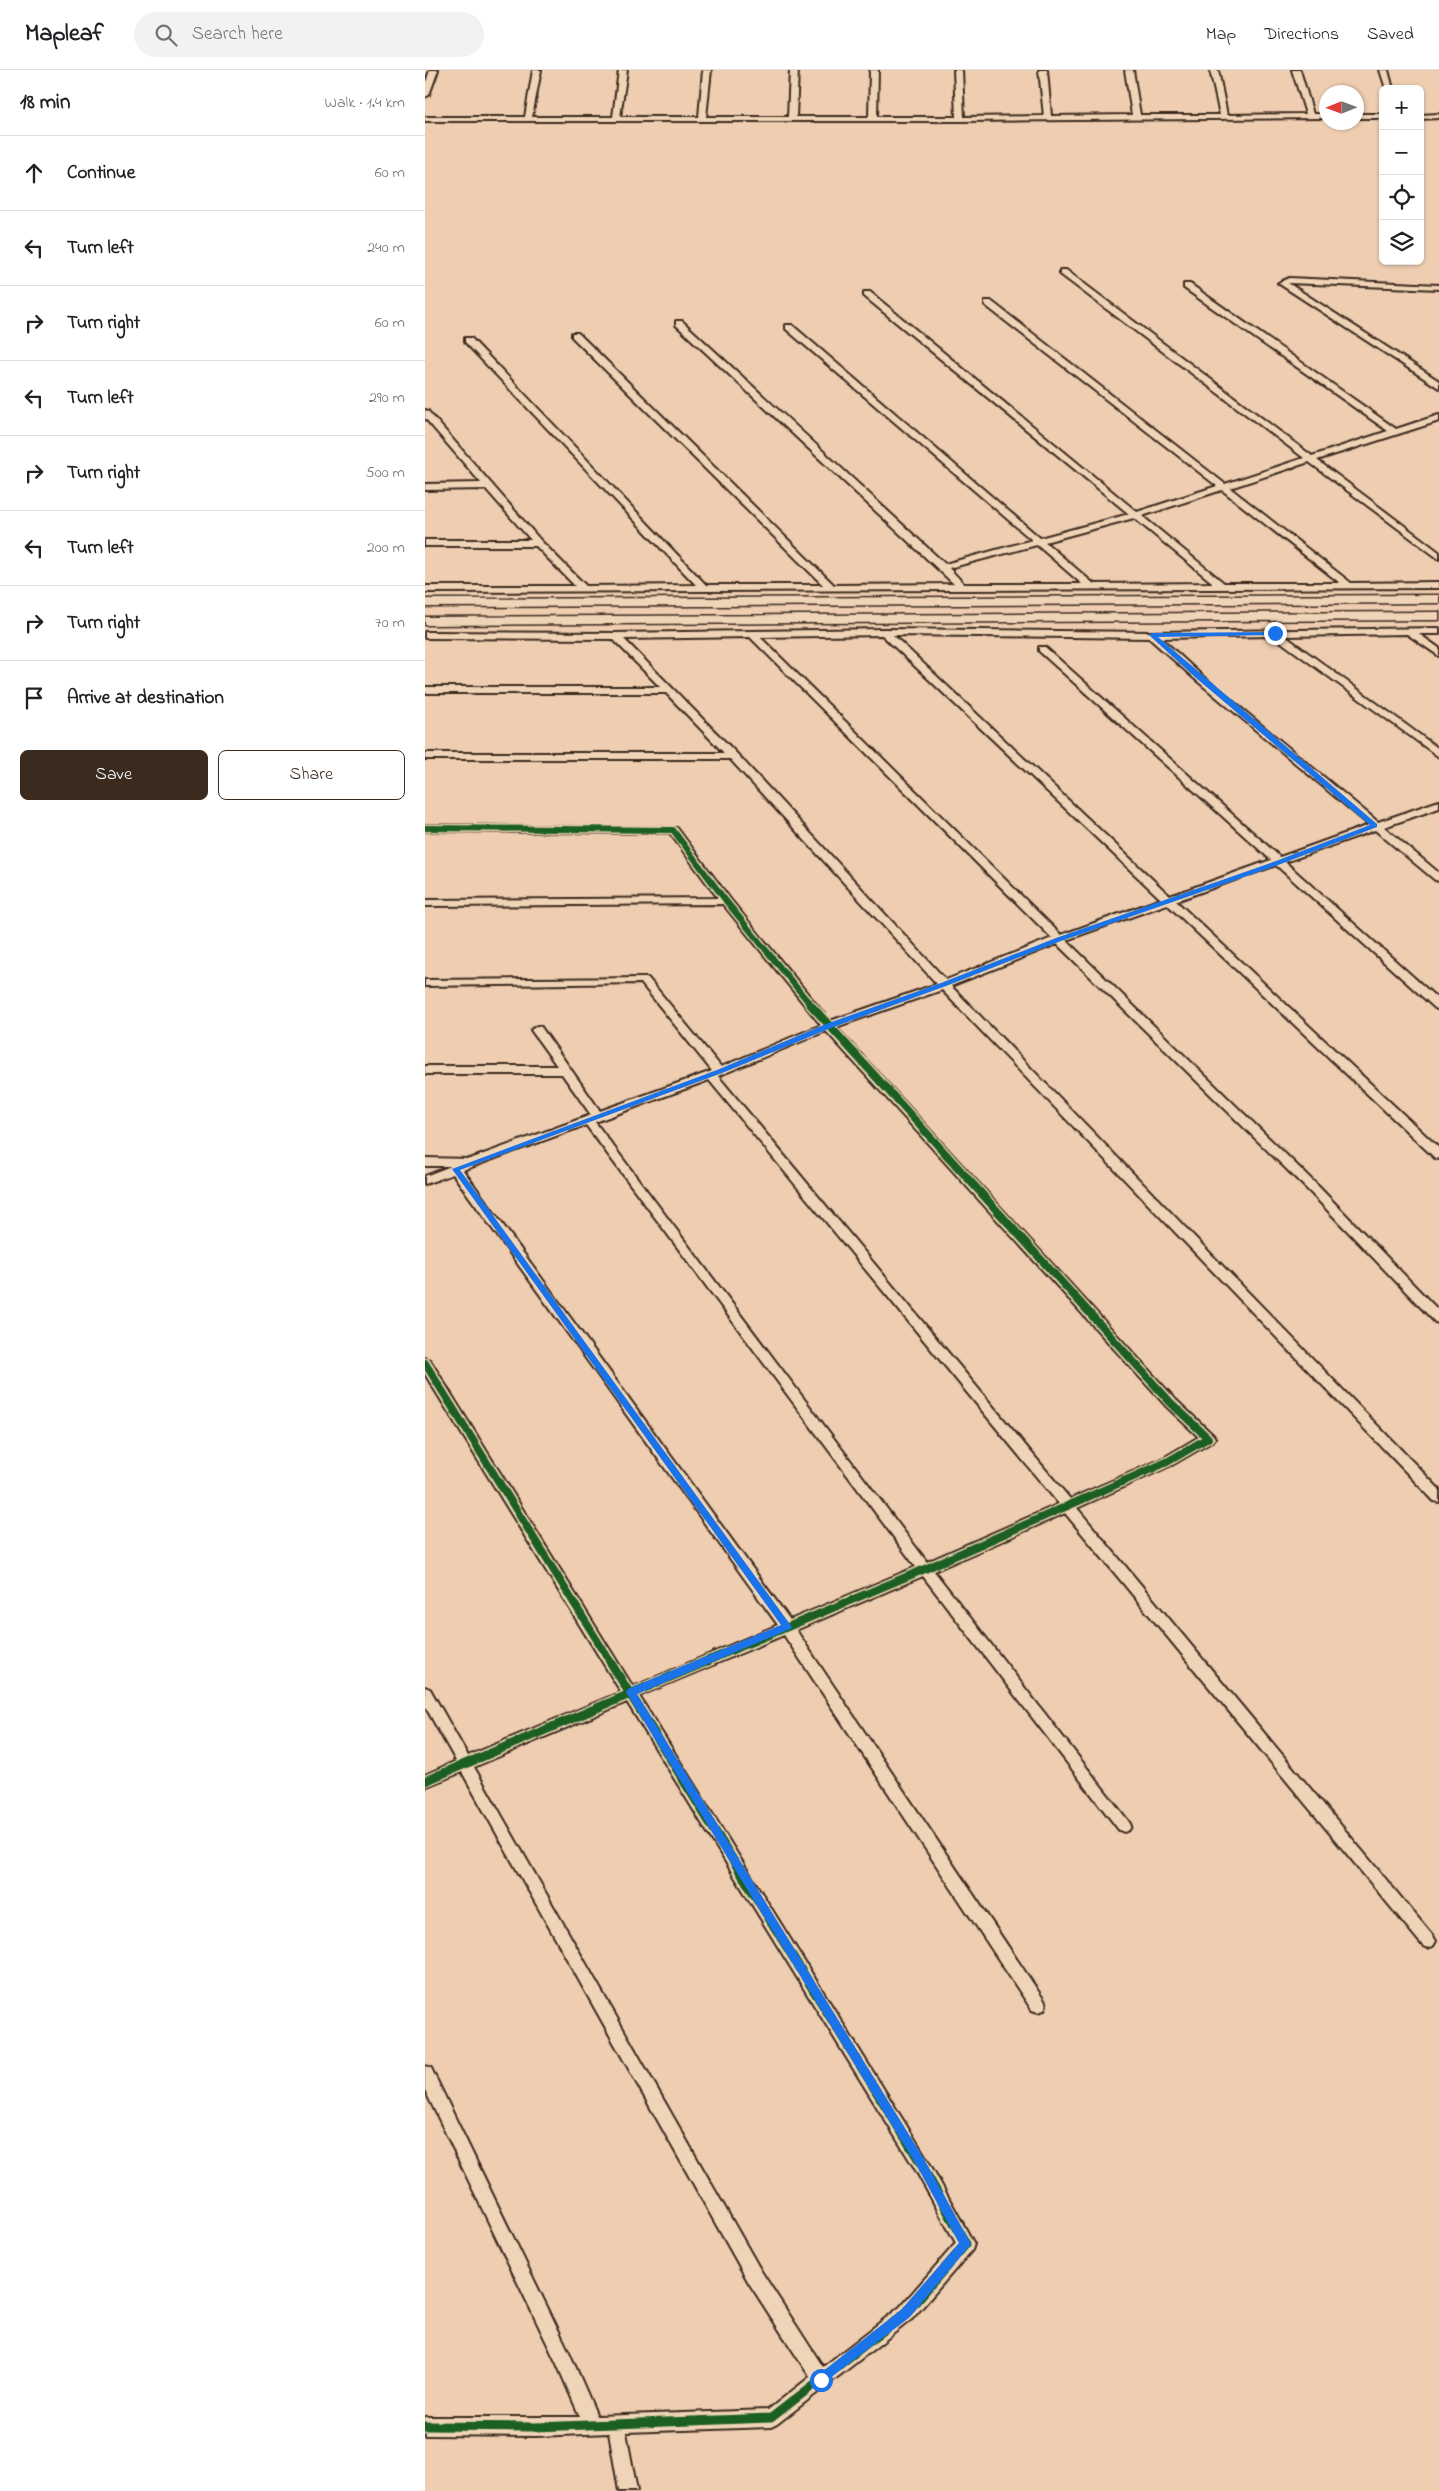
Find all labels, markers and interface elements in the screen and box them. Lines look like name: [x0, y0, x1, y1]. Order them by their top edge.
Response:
search box: [134, 12, 484, 57]
text: Mapleaf: [25, 17, 104, 52]
icon: search: [152, 21, 180, 49]
text: Search here: [192, 21, 283, 48]
text: Map: [1206, 22, 1236, 48]
text: Directions: [1264, 22, 1339, 48]
text: Saved: [1367, 22, 1414, 48]
north arrow: [1319, 85, 1364, 130]
map controls: [1379, 85, 1424, 265]
button: +: [1379, 85, 1424, 130]
text: 18 min: [20, 88, 70, 118]
text: Walk · 1.4 km: [324, 91, 405, 115]
button: −: [1379, 130, 1424, 175]
icon: ahead: [20, 159, 48, 187]
text: Continue: [67, 160, 135, 187]
text: 60 m: [375, 161, 405, 185]
button: locate: [1379, 175, 1424, 220]
button: layers: [1379, 220, 1424, 265]
icon: left: [20, 234, 48, 262]
text: Turn left: [67, 235, 134, 262]
text: 240 m: [367, 236, 405, 260]
icon: right: [20, 309, 48, 337]
text: Turn right: [67, 310, 140, 337]
text: 60 m: [375, 311, 405, 335]
icon: left: [20, 384, 48, 412]
text: Turn left: [67, 385, 134, 412]
text: 290 m: [369, 386, 405, 410]
icon: right: [20, 459, 48, 487]
text: Turn right: [67, 460, 140, 487]
text: 500 m: [366, 461, 405, 485]
icon: left: [20, 534, 48, 562]
text: Turn left: [67, 535, 134, 562]
text: 200 m: [367, 536, 405, 560]
icon: right: [20, 609, 48, 637]
text: Turn right: [67, 610, 140, 637]
text: 70 m: [375, 611, 405, 635]
route end: [1264, 622, 1287, 645]
icon: arrive: [20, 684, 48, 712]
text: Arrive at destination: [67, 685, 224, 712]
button: Save: [20, 750, 208, 800]
button: Share: [218, 750, 405, 800]
route start: [810, 2369, 833, 2392]

